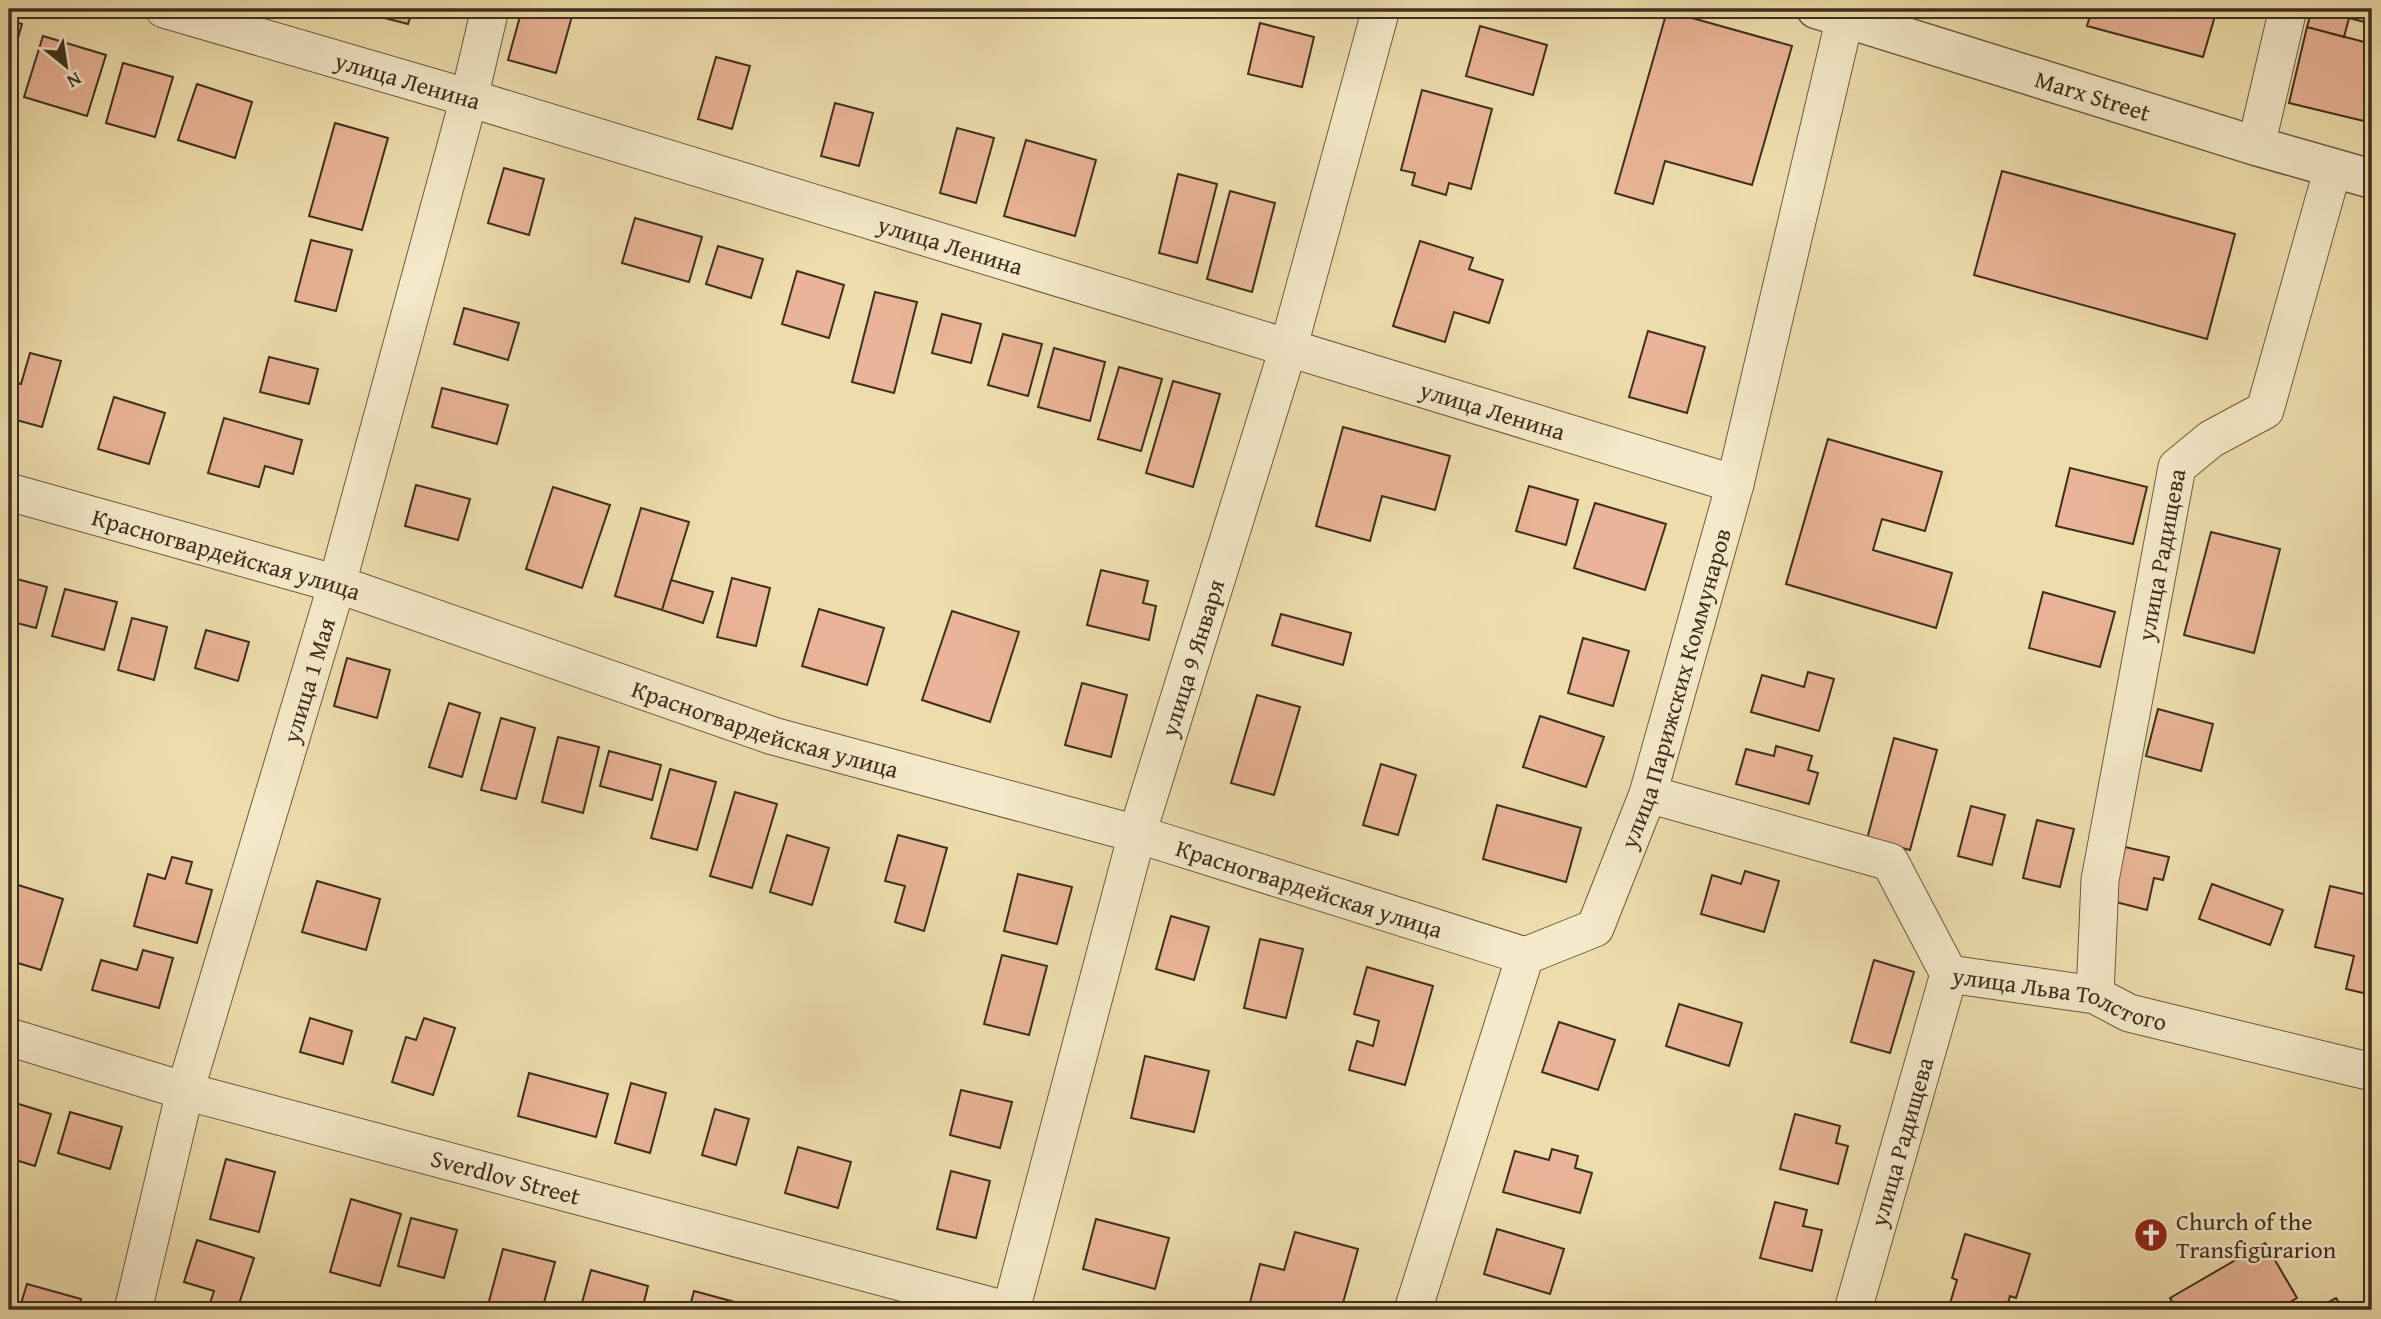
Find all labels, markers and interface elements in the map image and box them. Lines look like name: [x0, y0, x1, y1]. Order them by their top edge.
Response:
north arrow: [32, 32, 102, 102]
street label: улица Ленина: [330, 42, 486, 118]
street label: Marx Street: [2031, 61, 2155, 130]
text: N: [62, 65, 87, 96]
street label: улица Ленина: [873, 206, 1028, 284]
street label: улица Ленина: [1415, 371, 1570, 449]
street label: улица Радищева: [2127, 465, 2194, 645]
street label: Красногвардейская улица: [88, 499, 366, 609]
street label: улица Парижских Коммунаров: [1610, 524, 1739, 854]
street label: улица 9 Января: [1151, 575, 1233, 742]
street label: улица 1 Мая: [273, 613, 344, 748]
street label: Красногвардейская улица: [627, 671, 903, 787]
street label: Красногвардейская улица: [1172, 830, 1448, 947]
street label: улица Льва Толстого: [1949, 957, 2171, 1039]
street label: улица Радищева: [1860, 1052, 1942, 1232]
street label: Sverdlov Street: [427, 1140, 585, 1213]
place label: Church of the Transfigurarion: [2176, 1204, 2337, 1267]
church icon: Church of the Transfigurarion: [2132, 1216, 2170, 1254]

